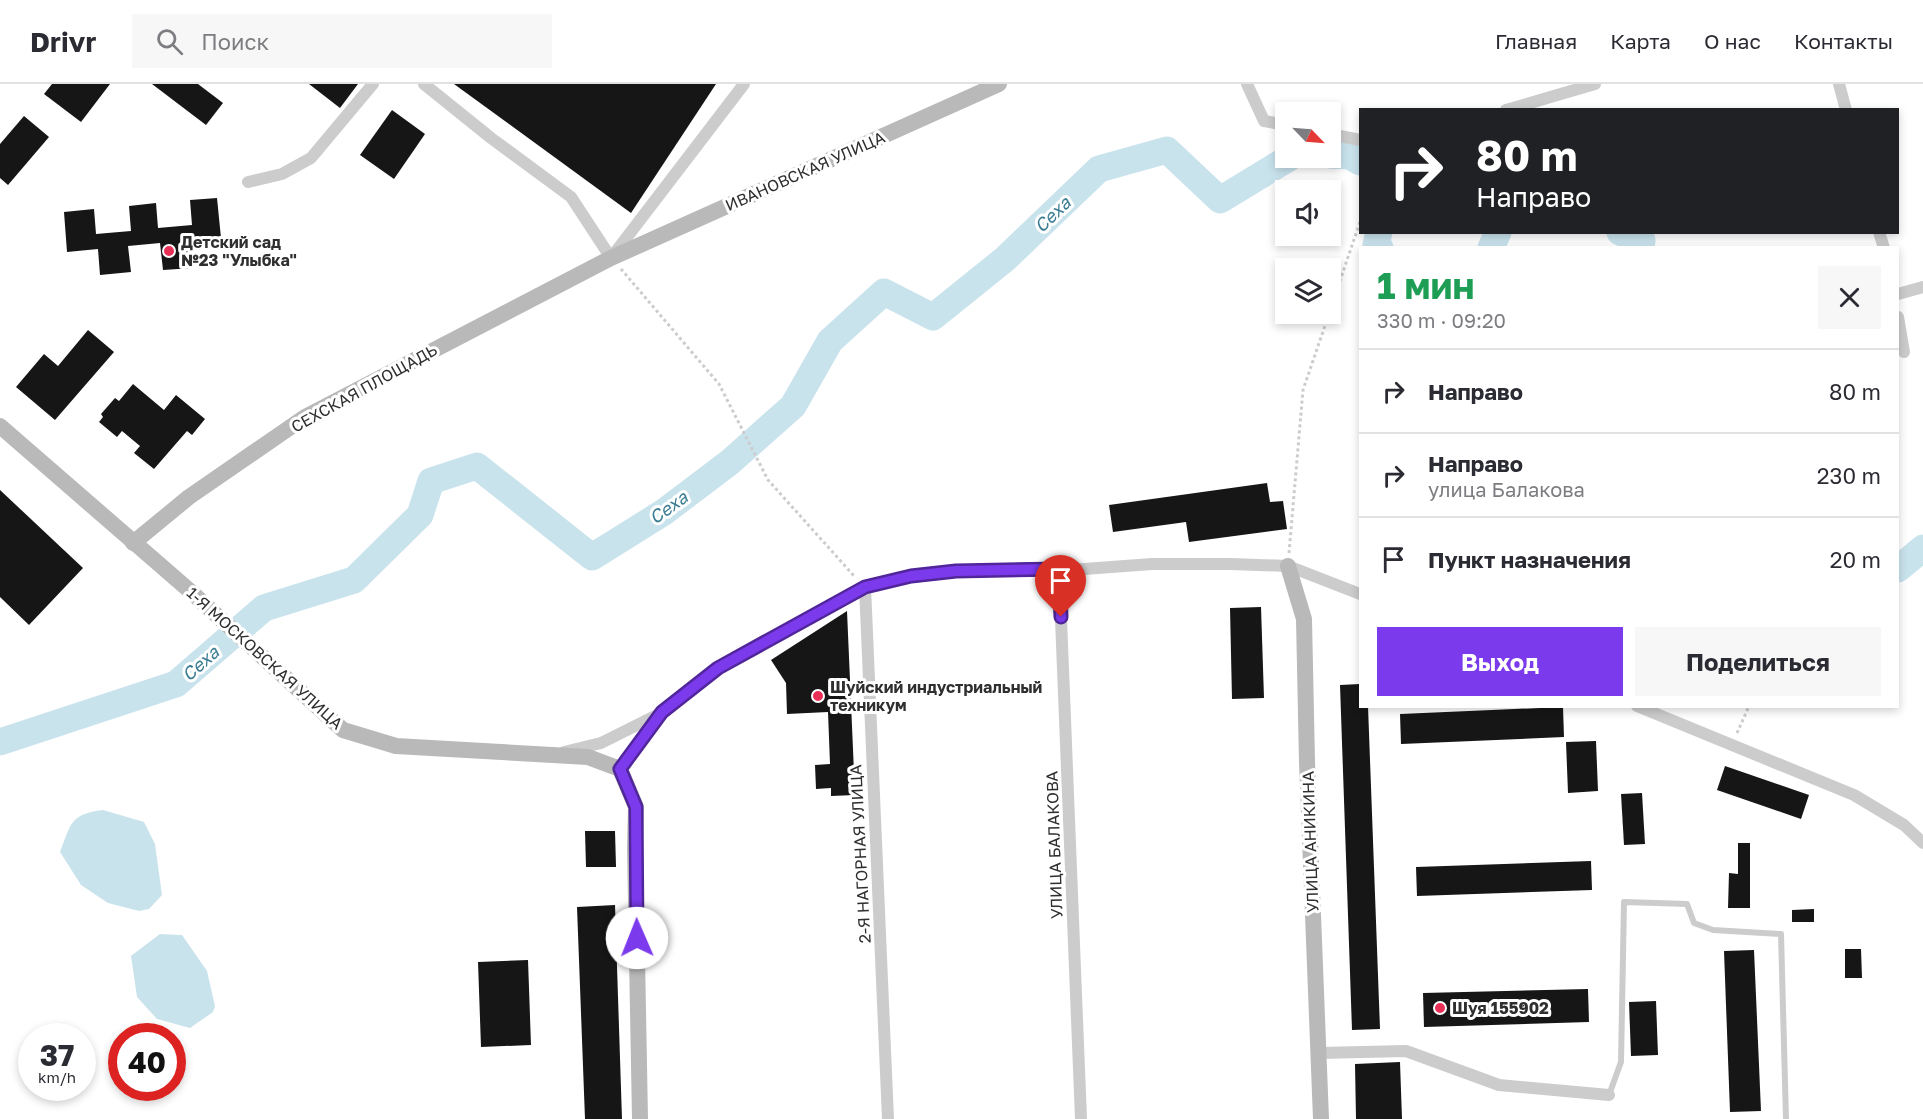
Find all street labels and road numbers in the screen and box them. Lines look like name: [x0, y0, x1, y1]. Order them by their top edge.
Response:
street label: ИВАНОВСКАЯ УЛИЦА: [722, 127, 888, 215]
street label: СЕХСКАЯ ПЛОЩАДЬ: [287, 339, 441, 437]
street label: 1-Я МОСКОВСКАЯ УЛИЦА: [183, 583, 347, 734]
street label: 2-Я НАГОРНАЯ УЛИЦА: [845, 764, 875, 944]
street label: УЛИЦА БАЛАКОВА: [1041, 770, 1067, 919]
street label: УЛИЦА АНИКИНА: [1298, 770, 1322, 913]

